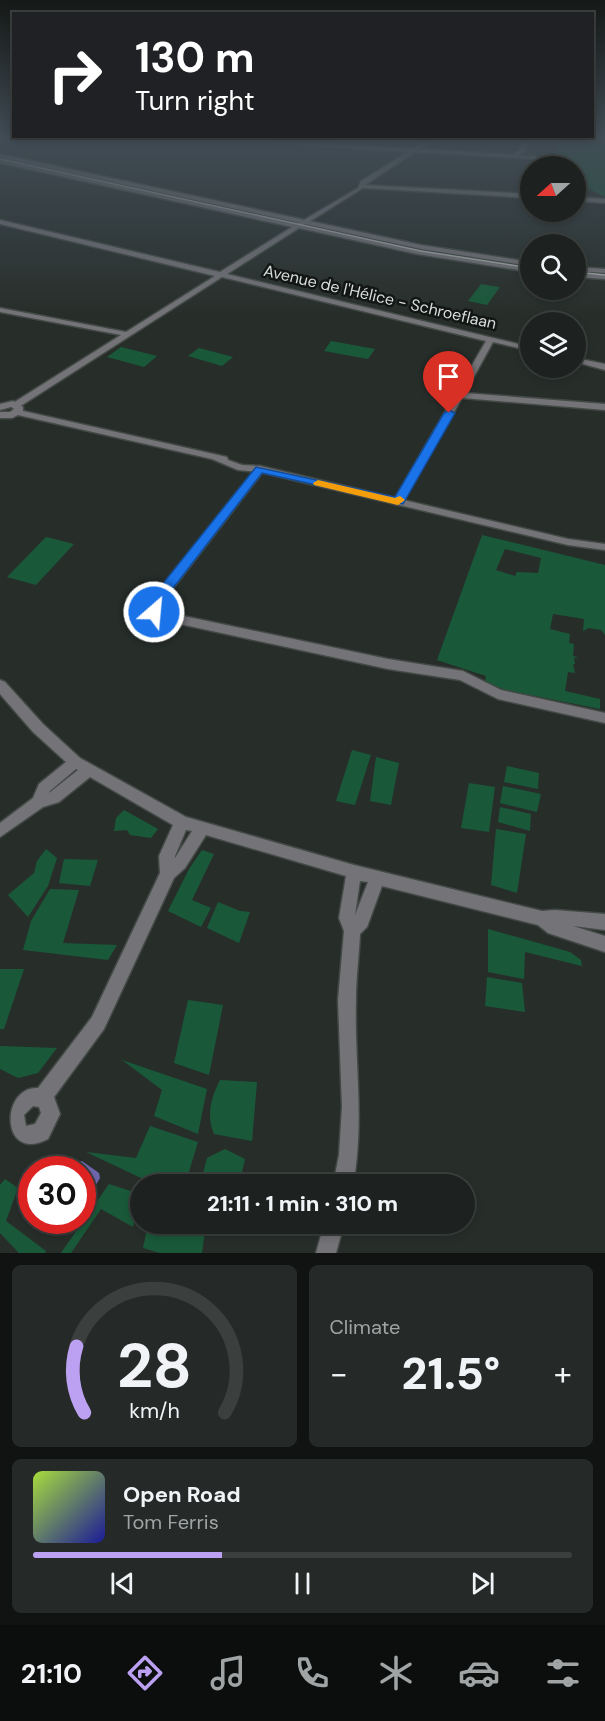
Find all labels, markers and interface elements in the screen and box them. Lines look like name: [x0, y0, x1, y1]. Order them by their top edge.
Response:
text: 130 m: [135, 30, 255, 85]
icon: right: [36, 36, 114, 114]
text: Turn right: [135, 83, 255, 118]
north arrow: [520, 156, 586, 222]
map controls: [520, 156, 586, 378]
button: search: [520, 234, 586, 300]
street label: Avenue de l'Hélice - Schroeflaan: [262, 260, 498, 334]
button: layers: [520, 312, 586, 378]
pin: [423, 351, 474, 413]
icon: arrive: [432, 360, 465, 393]
position arrow: [122, 580, 186, 644]
speed limit sign: 30: [18, 1156, 96, 1234]
text: 21:11 · 1 min · 310 m: [207, 1189, 398, 1218]
text: Climate: [330, 1314, 400, 1340]
text: 28: [117, 1325, 192, 1406]
text: 21.5°: [401, 1344, 500, 1403]
text: −: [330, 1352, 348, 1395]
text: +: [554, 1352, 572, 1395]
text: km/h: [129, 1397, 180, 1425]
text: Open Road: [123, 1480, 241, 1509]
text: Tom Ferris: [123, 1509, 219, 1535]
icon: previous: [106, 1567, 139, 1600]
icon: pause: [286, 1567, 319, 1600]
icon: next: [466, 1567, 499, 1600]
icon: directions: [124, 1652, 166, 1694]
icon: music: [207, 1652, 249, 1694]
icon: phone: [291, 1652, 333, 1694]
icon: climate: [375, 1652, 417, 1694]
icon: car: [458, 1652, 500, 1694]
icon: filters: [542, 1652, 584, 1694]
text: 21:10: [21, 1656, 82, 1691]

